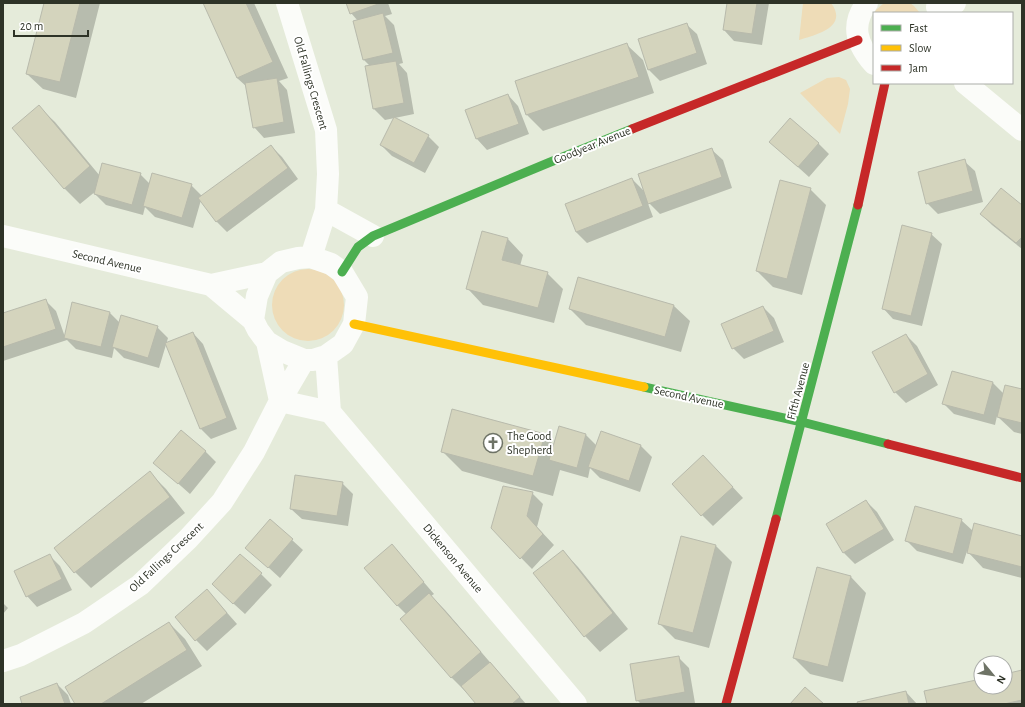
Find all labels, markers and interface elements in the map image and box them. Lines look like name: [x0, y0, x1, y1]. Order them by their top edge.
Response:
scale bar: [14, 12, 88, 38]
legend: [873, 12, 1013, 84]
text: 20 m: [20, 20, 43, 32]
text: Fast: [909, 22, 928, 34]
street label: Old Fallings Crescent: [292, 35, 330, 131]
text: Slow: [909, 42, 931, 54]
text: Jam: [909, 62, 928, 74]
street label: Goodyear Avenue: [552, 124, 632, 167]
street label: Second Avenue: [71, 247, 143, 275]
street label: Fifth Avenue: [785, 361, 811, 421]
street label: Second Avenue: [653, 384, 725, 410]
place label: The Good Shepherd: [507, 430, 552, 456]
church icon: The Good Shepherd: [482, 432, 504, 454]
street label: Old Fallings Crescent: [127, 520, 205, 594]
street label: Dickenson Avenue: [421, 521, 485, 595]
north arrow: [973, 655, 1013, 695]
text: N: [995, 674, 1008, 686]

